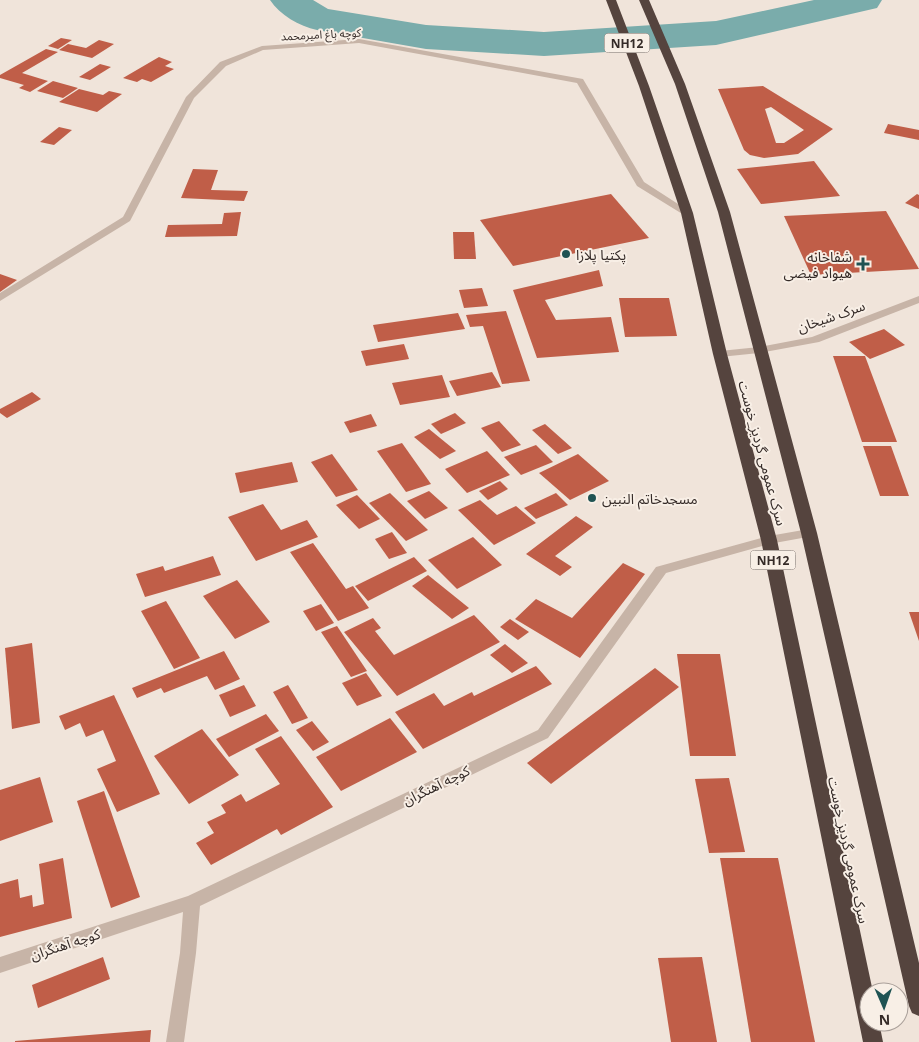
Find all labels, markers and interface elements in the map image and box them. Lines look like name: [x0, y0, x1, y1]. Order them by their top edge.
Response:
street label: کوچه باغ امیرمحمد: [280, 24, 362, 45]
road number: NH12: [604, 34, 650, 52]
place label: پکتیا پلازا: [576, 245, 626, 265]
place label: شفاخانه هیواد فیضی: [783, 247, 852, 282]
marker: پکتیا پلازا: [560, 248, 572, 260]
marker: شفاخانه هیواد فیضی: [856, 257, 870, 271]
street label: سرک شیخان: [795, 296, 868, 336]
street label: سرک عمومی گردیز_خوست: [734, 378, 792, 528]
place label: مسجدخاتم النبین: [602, 489, 698, 510]
marker: مسجدخاتم النبین: [586, 492, 598, 504]
road number: NH12: [750, 550, 796, 570]
street label: کوچه آهنگران: [399, 760, 473, 810]
street label: سرک عمومی گردیز_خوست: [824, 775, 874, 925]
street label: کوچه آهنگران: [28, 924, 103, 965]
north arrow: [859, 982, 909, 1032]
text: N: [878, 1011, 890, 1030]

